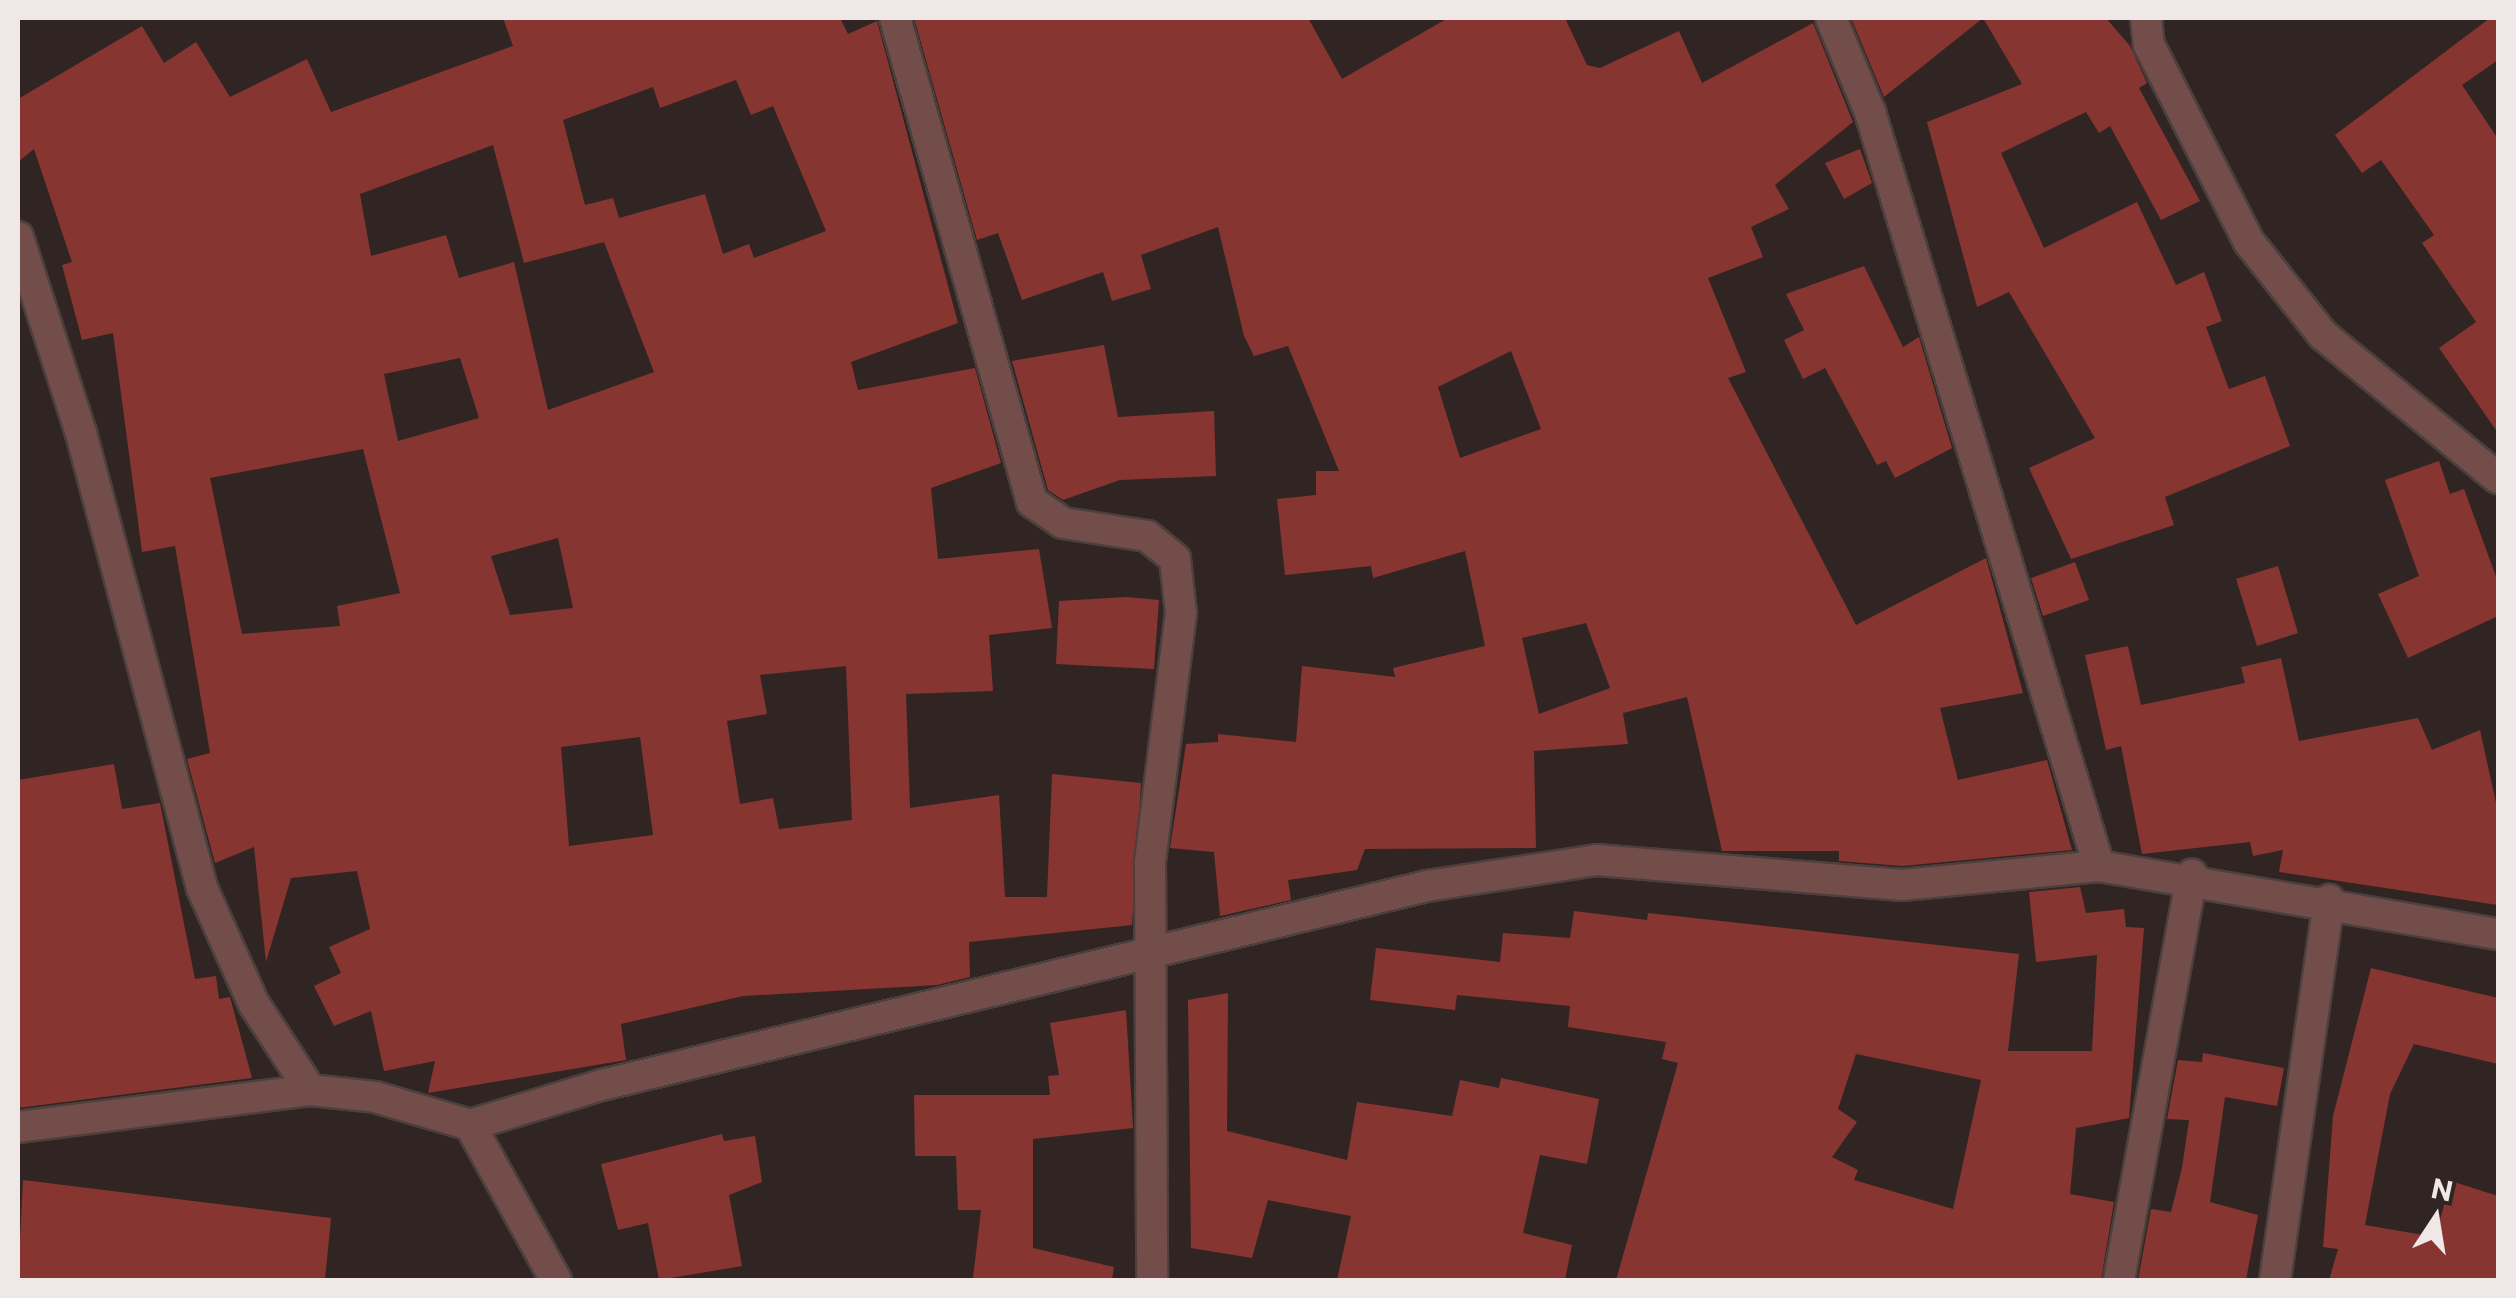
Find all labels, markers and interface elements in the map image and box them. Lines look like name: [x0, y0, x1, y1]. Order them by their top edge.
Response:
north arrow: [2386, 1168, 2486, 1268]
text: N: [2428, 1170, 2456, 1207]

